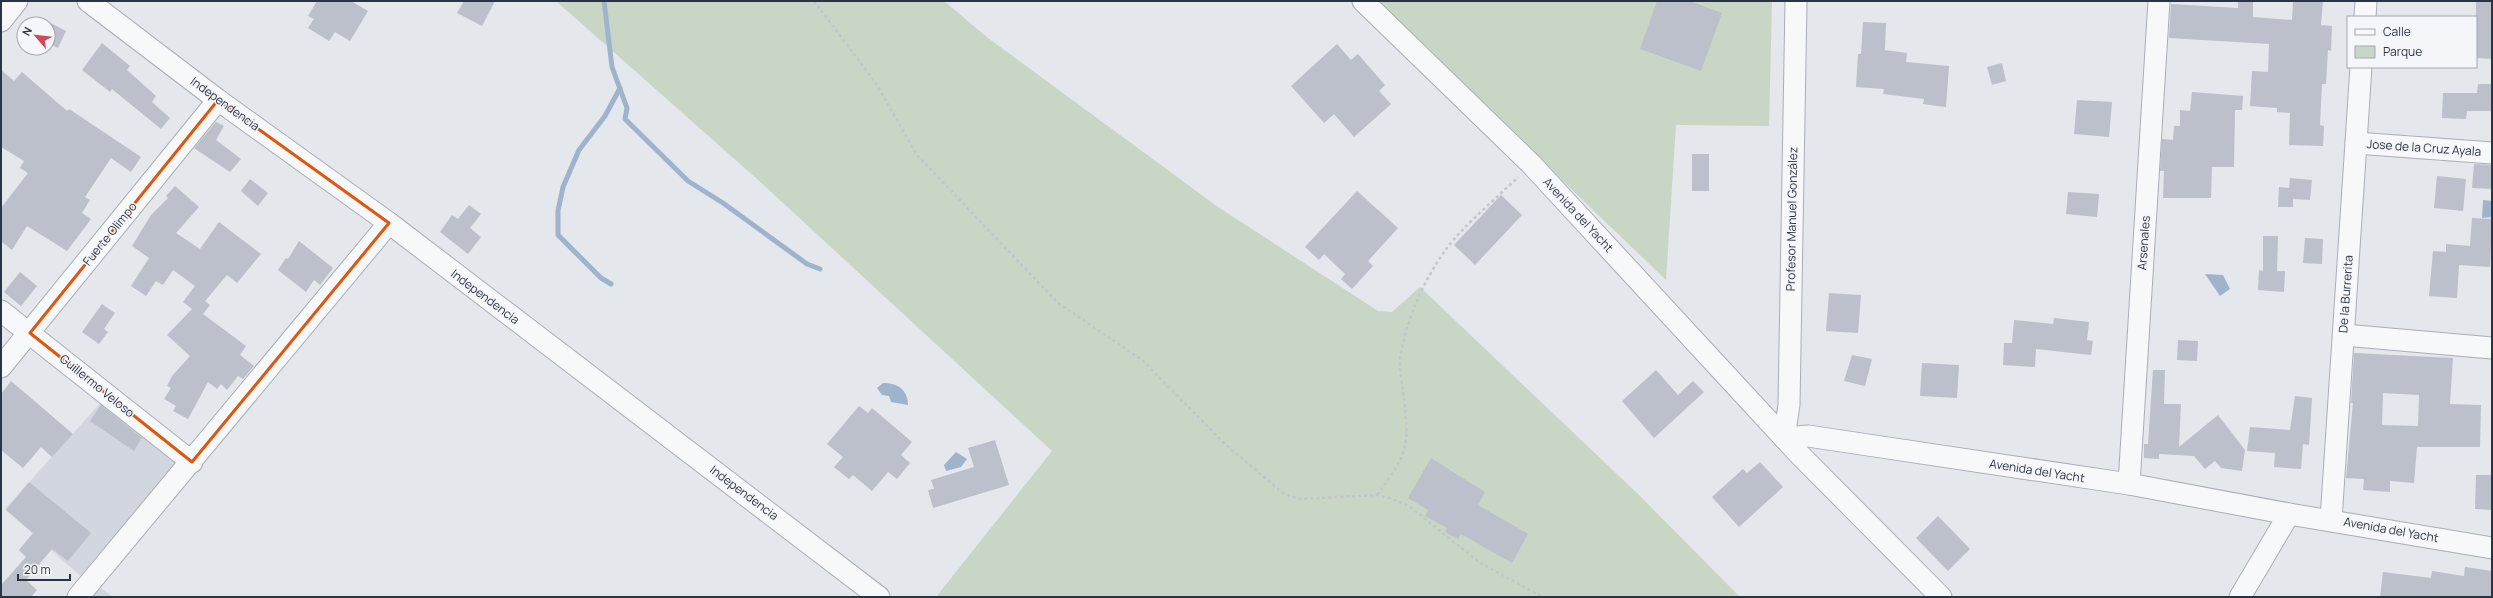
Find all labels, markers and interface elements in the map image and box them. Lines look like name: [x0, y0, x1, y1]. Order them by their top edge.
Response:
north arrow: [16, 16, 56, 56]
legend: [2347, 16, 2477, 68]
text: Calle: [2383, 23, 2411, 40]
text: N: [18, 24, 35, 38]
text: Parque: [2383, 43, 2422, 60]
street label: Independencia: [187, 73, 263, 135]
street label: Jose de la Cruz Ayala: [2366, 135, 2482, 160]
street label: Profesor Manuel González: [1782, 147, 1801, 291]
street label: Avenida del Yacht: [1539, 174, 1618, 256]
street label: Fuerte Olimpo: [79, 198, 140, 269]
street label: Arsenales: [2133, 215, 2154, 271]
street label: De la Burrerita: [2334, 254, 2357, 333]
street label: Independencia: [448, 265, 523, 328]
street label: Guillermo Veloso: [56, 350, 138, 421]
street label: Avenida del Yacht: [1988, 455, 2086, 486]
street label: Independencia: [707, 461, 782, 524]
street label: Avenida del Yacht: [2342, 513, 2440, 546]
scale bar: [18, 556, 70, 582]
text: 20 m: [24, 561, 51, 578]

